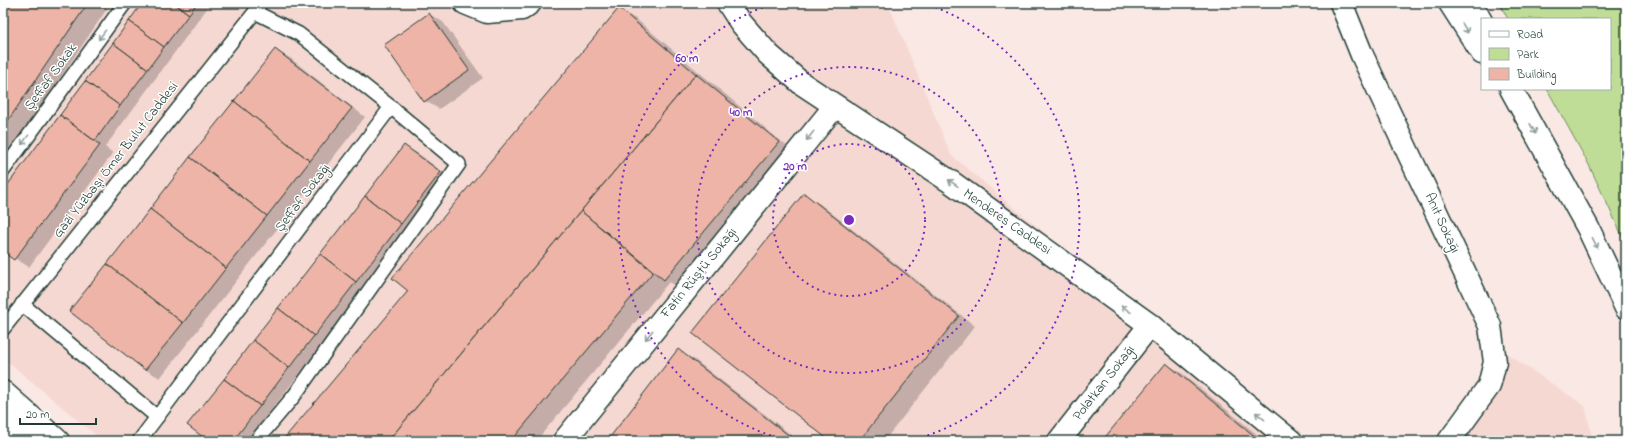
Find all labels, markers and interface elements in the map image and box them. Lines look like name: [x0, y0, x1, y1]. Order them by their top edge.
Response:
legend: [1481, 18, 1611, 90]
one-way arrow: [1462, 22, 1470, 34]
text: Road: [1517, 26, 1543, 44]
one-way arrow: [98, 29, 106, 40]
street label: Şeffaf Sokak: [19, 38, 83, 115]
text: Park: [1517, 46, 1539, 64]
text: 60 m: [675, 50, 699, 68]
text: Building: [1516, 66, 1556, 85]
street label: Gazi Yüzbaşı Ömer Bulut Caddesi: [48, 77, 184, 243]
text: 40 m: [729, 104, 753, 122]
one-way arrow: [1529, 123, 1537, 135]
one-way arrow: [806, 130, 815, 141]
one-way arrow: [21, 134, 30, 145]
text: 20 m: [782, 158, 807, 176]
street label: Şeffaf Sokağı: [270, 159, 337, 237]
one-way arrow: [948, 179, 959, 187]
street label: Menderes Caddesi: [958, 184, 1056, 260]
street label: Anıt Sokağı: [1418, 189, 1465, 257]
centre of rings: [842, 213, 856, 227]
street label: Fatin Rüştü Sokağı: [655, 223, 743, 324]
one-way arrow: [1592, 237, 1599, 249]
one-way arrow: [1121, 305, 1132, 313]
one-way arrow: [645, 330, 654, 340]
street label: Polatkan Sokağı: [1068, 341, 1141, 426]
scale bar: [20, 400, 96, 426]
text: 20 m: [26, 406, 49, 424]
one-way arrow: [1255, 412, 1266, 421]

